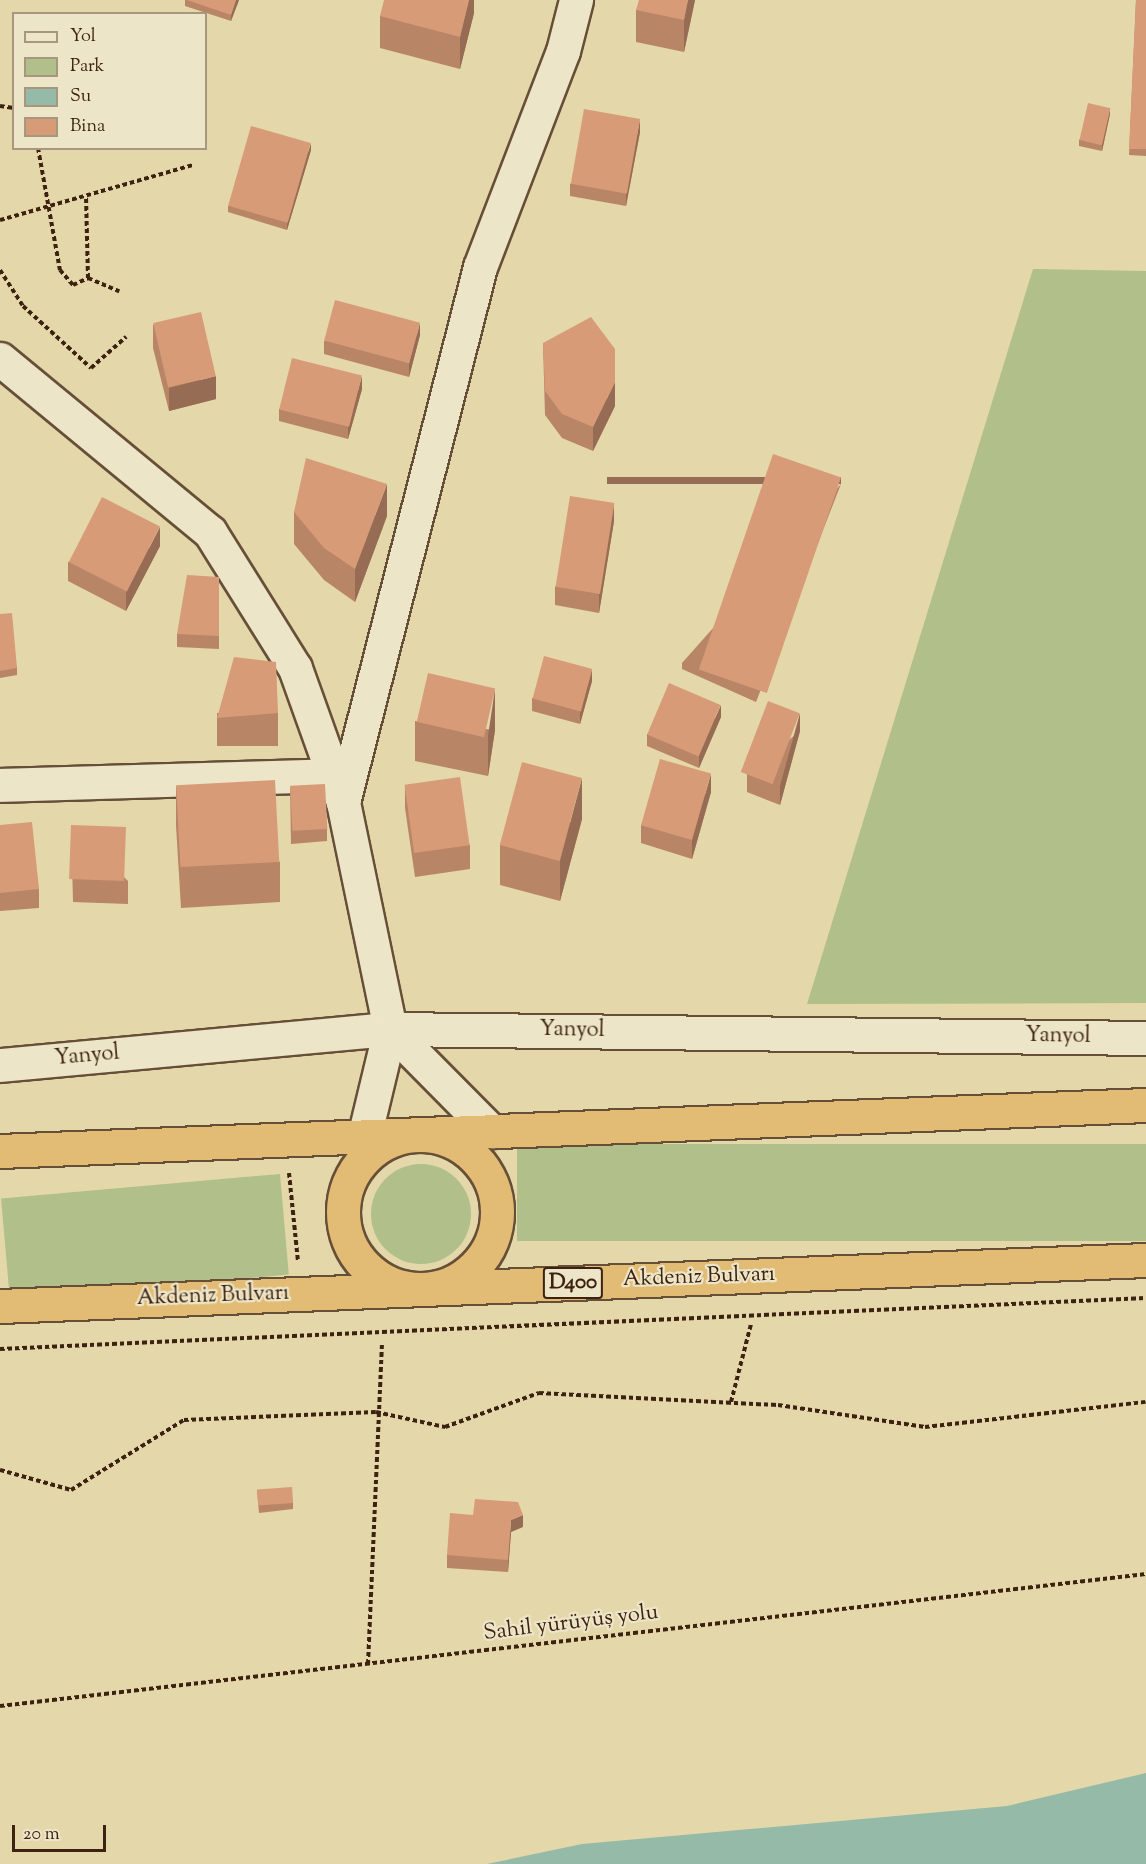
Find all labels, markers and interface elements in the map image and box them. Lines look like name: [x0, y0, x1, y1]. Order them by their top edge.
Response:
legend: [12, 12, 207, 150]
text: Yol: [70, 24, 96, 50]
text: Park: [70, 54, 104, 80]
text: Su: [70, 84, 91, 110]
text: Bina: [70, 114, 105, 140]
street label: Yanyol: [539, 1017, 605, 1045]
street label: Yanyol: [1025, 1023, 1091, 1051]
street label: Yanyol: [53, 1041, 121, 1073]
street label: Akdeniz Bulvarı: [622, 1262, 776, 1294]
road number: D400: [542, 1265, 604, 1301]
street label: Akdeniz Bulvarı: [136, 1281, 290, 1313]
street label: Sahil yürüyüş yolu: [482, 1600, 660, 1648]
scale bar: [15, 1813, 110, 1851]
text: 20 m: [23, 1822, 60, 1848]

